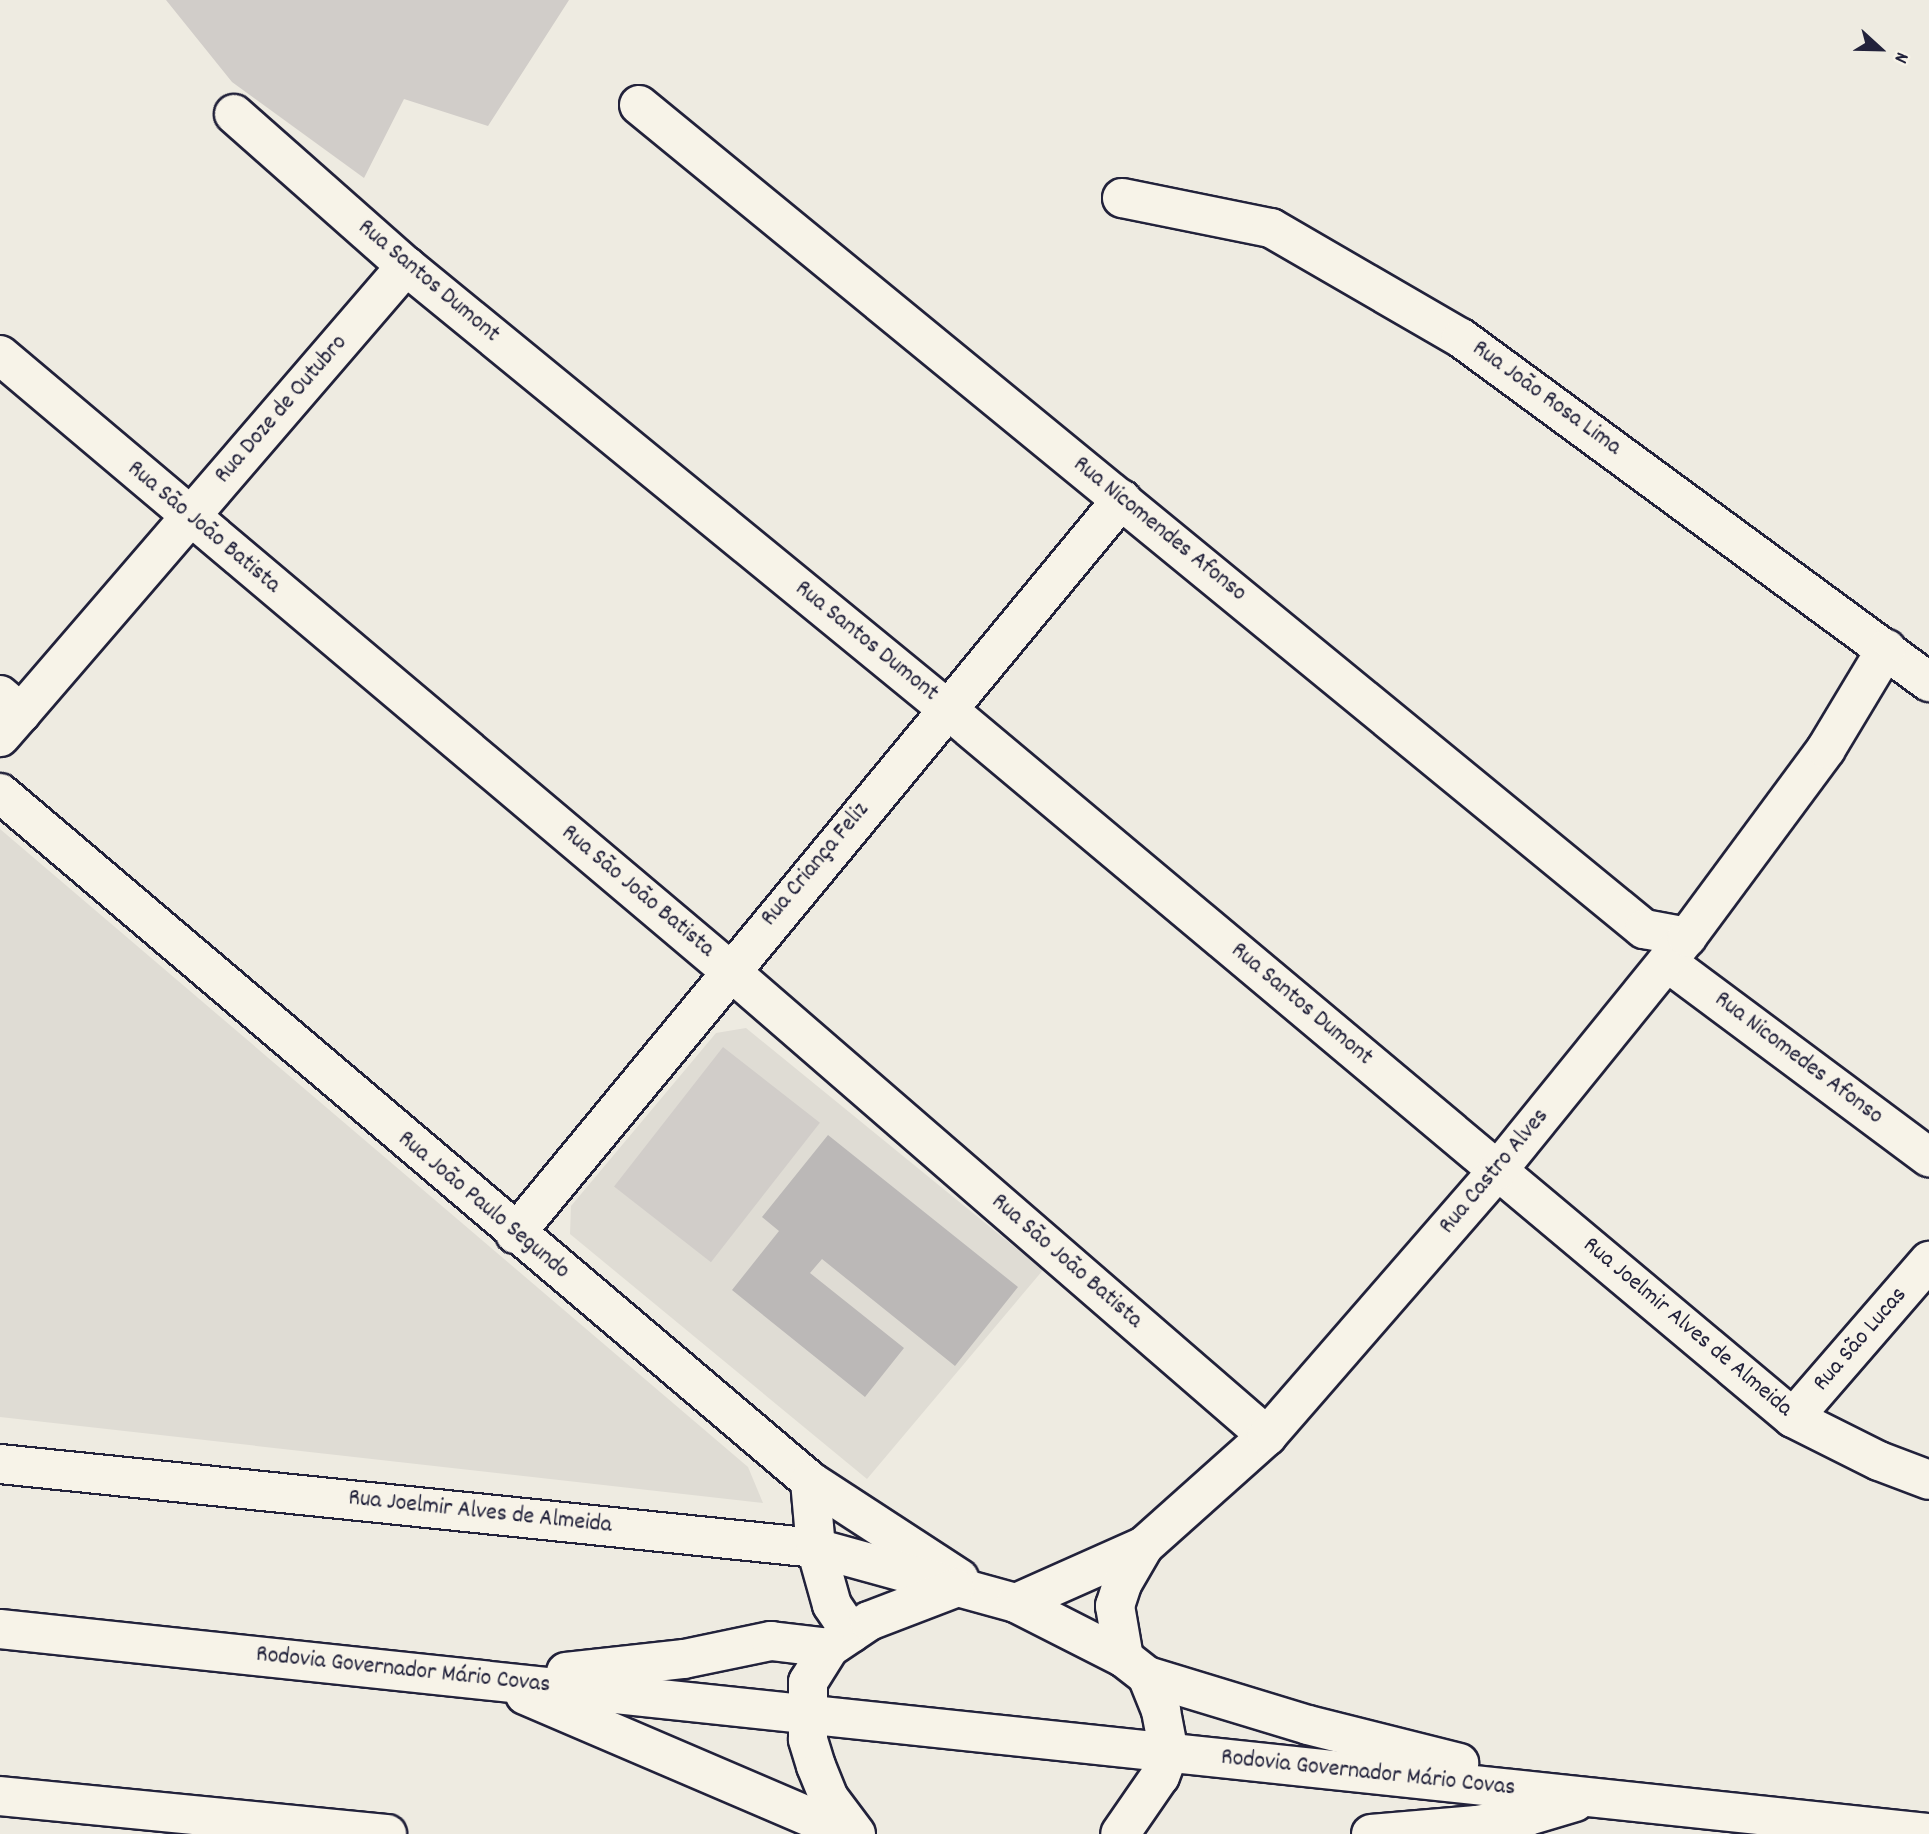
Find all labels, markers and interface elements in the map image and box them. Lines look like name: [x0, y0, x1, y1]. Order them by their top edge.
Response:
north arrow: [1845, 14, 1915, 84]
text: N: [1886, 48, 1914, 66]
street label: Rua Santos Dumont: [351, 214, 505, 350]
street label: Rua Doze de Outubro: [210, 330, 354, 490]
street label: Rua João Rosa Lima: [1466, 335, 1626, 463]
street label: Rua Nicomendes Afonso: [1066, 451, 1252, 609]
street label: Rua São João Batista: [121, 456, 285, 600]
street label: Rua Santos Dumont: [788, 575, 944, 709]
street label: Rua Criança Feliz: [756, 797, 876, 933]
street label: Rua São João Batista: [555, 820, 719, 964]
street label: Rua Santos Dumont: [1224, 937, 1378, 1073]
street label: Rua Nicomedes Afonso: [1708, 986, 1888, 1132]
street label: Rua Castro Alves: [1434, 1103, 1556, 1241]
street label: Rua João Paulo Segundo: [391, 1126, 575, 1286]
street label: Rua São João Batista: [984, 1188, 1148, 1336]
street label: Rua Joelmir Alves de Almeida: [1576, 1232, 1798, 1424]
street label: Rua São Lucas: [1808, 1282, 1914, 1398]
street label: Rua Joelmir Alves de Almeida: [347, 1485, 613, 1541]
street label: Rodovia Governador Mário Covas: [254, 1641, 552, 1701]
street label: Rodovia Governador Mário Covas: [1219, 1744, 1517, 1804]

